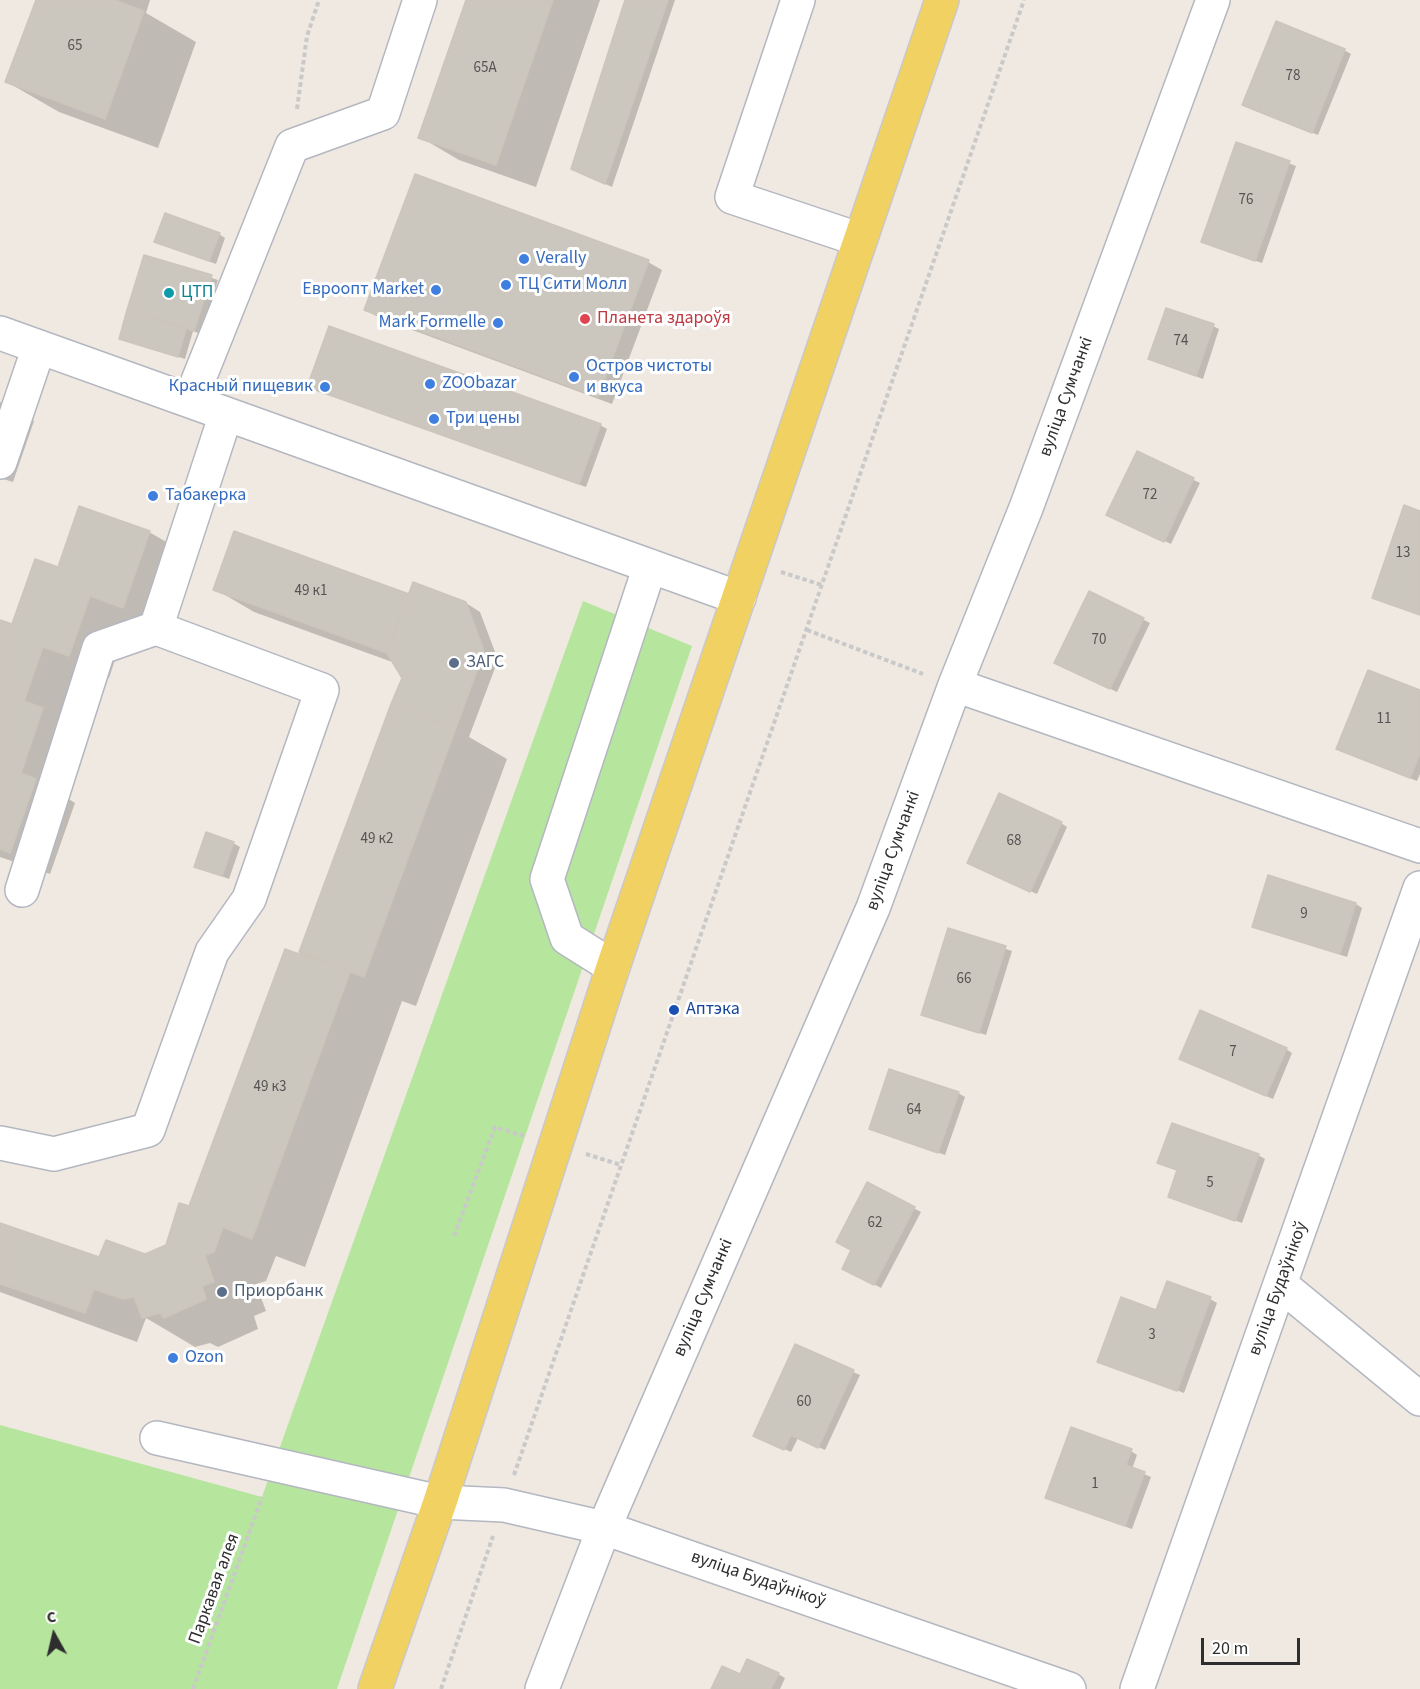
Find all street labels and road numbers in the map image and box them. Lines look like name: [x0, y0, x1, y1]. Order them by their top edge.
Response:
street label: вуліца Сумчанкі: [1035, 334, 1099, 460]
street label: вуліца Сумчанкі: [862, 788, 926, 914]
street label: вуліца Будаўнікоў: [1245, 1219, 1313, 1359]
street label: вуліца Сумчанкі: [670, 1236, 738, 1360]
street label: Паркавая алея: [185, 1531, 245, 1647]
street label: вуліца Будаўнікоў: [688, 1547, 828, 1613]

